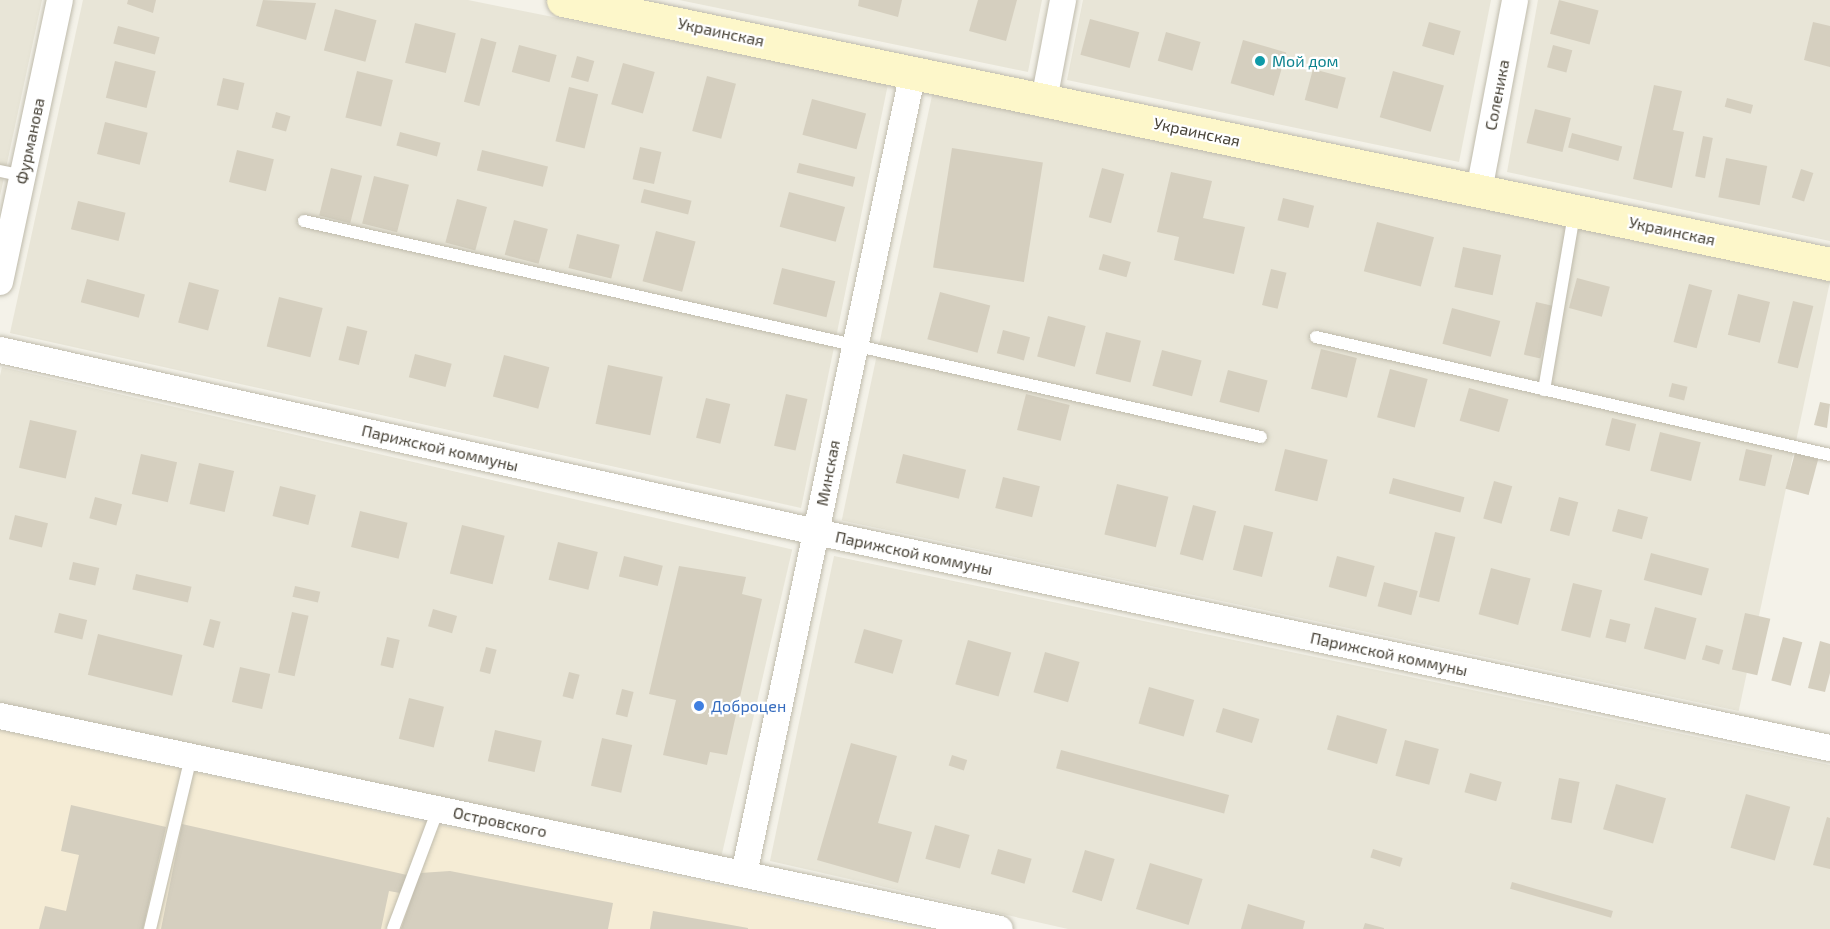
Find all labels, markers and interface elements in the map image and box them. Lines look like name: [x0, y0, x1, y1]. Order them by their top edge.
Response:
street label: Украинская: [676, 13, 766, 51]
place label: Мой дом: [1272, 51, 1339, 71]
marker: Мой дом: [1253, 54, 1267, 68]
street label: Соленика: [1481, 58, 1513, 132]
street label: Фурманова: [11, 96, 49, 186]
street label: Украинская: [1152, 113, 1242, 151]
street label: Украинская: [1627, 212, 1717, 250]
street label: Парижской коммуны: [360, 421, 520, 475]
street label: Минская: [812, 438, 844, 508]
street label: Парижской коммуны: [834, 527, 994, 579]
street label: Парижской коммуны: [1309, 628, 1469, 680]
place label: Доброцен: [711, 696, 786, 716]
marker: Доброцен: [692, 699, 706, 713]
street label: Островского: [451, 803, 549, 841]

